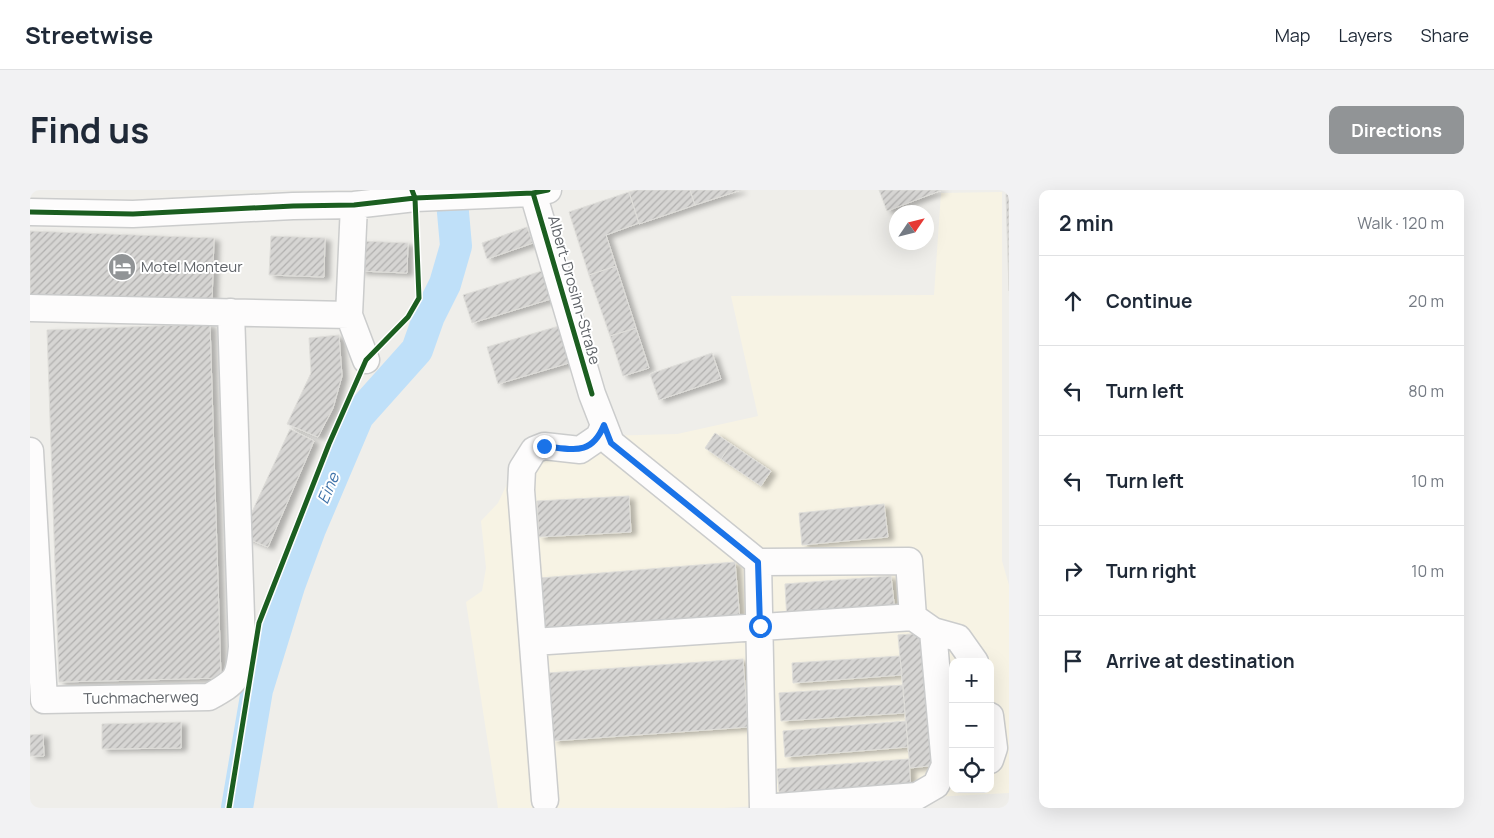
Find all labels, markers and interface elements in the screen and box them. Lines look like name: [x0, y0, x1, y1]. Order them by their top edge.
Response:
text: Streetwise: [25, 18, 153, 51]
text: Map: [1275, 23, 1310, 47]
text: Layers: [1338, 23, 1392, 47]
text: Share: [1420, 23, 1469, 47]
text: Find us: [30, 106, 149, 154]
button: Directions: [1329, 106, 1464, 154]
north arrow: [889, 205, 934, 250]
text: 2 min: [1059, 209, 1114, 237]
text: Walk · 120 m: [1357, 212, 1444, 234]
street label: Albert-Drosihn-Straße: [543, 213, 606, 367]
hotel icon: Motel Monteur: [107, 252, 137, 282]
place label: Motel Monteur: [141, 256, 243, 277]
icon: ahead: [1059, 287, 1087, 315]
text: Continue: [1106, 288, 1192, 314]
text: 20 m: [1408, 290, 1444, 312]
icon: left: [1059, 377, 1087, 405]
text: Turn left: [1106, 378, 1184, 404]
text: 80 m: [1408, 380, 1444, 402]
route end: [533, 435, 556, 458]
icon: left: [1059, 467, 1087, 495]
water label: Eine: [312, 468, 345, 507]
text: Turn left: [1106, 468, 1184, 494]
text: 10 m: [1411, 470, 1444, 492]
icon: right: [1059, 557, 1087, 585]
text: Turn right: [1106, 558, 1196, 584]
text: 10 m: [1411, 560, 1444, 582]
route start: [749, 615, 772, 638]
icon: arrive: [1059, 647, 1087, 675]
text: Arrive at destination: [1106, 648, 1295, 674]
map controls: [949, 658, 994, 793]
button: +: [949, 658, 994, 703]
street label: Tuchmacherweg: [83, 686, 199, 709]
button: −: [949, 703, 994, 748]
button: locate: [949, 748, 994, 793]

